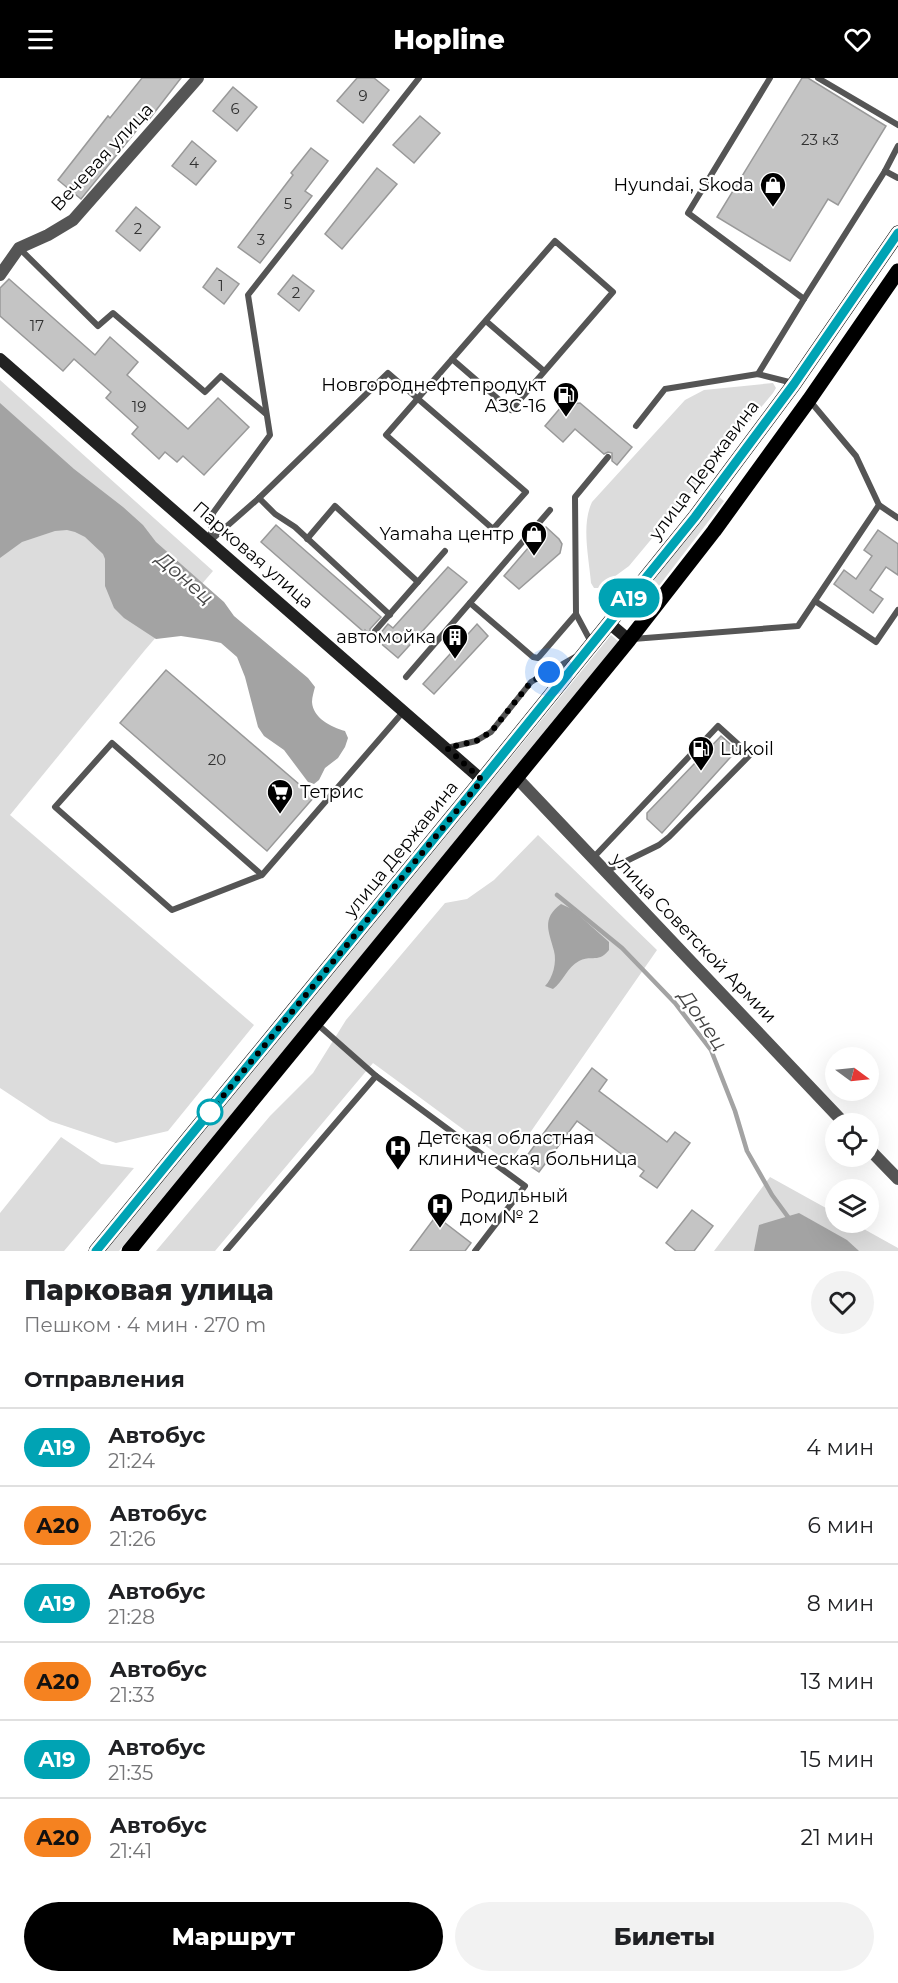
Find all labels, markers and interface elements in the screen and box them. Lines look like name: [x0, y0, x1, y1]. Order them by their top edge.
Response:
icon: menu: [24, 23, 57, 56]
text: Hopline: [393, 23, 505, 56]
icon: heart: [841, 23, 874, 56]
house number: 9: [358, 86, 368, 105]
street label: Вечевая улица: [46, 98, 158, 216]
house number: 6: [230, 99, 240, 118]
house number: 23 к3: [801, 130, 839, 149]
house number: 4: [189, 153, 199, 172]
shop icon: Hyundai, Skoda: [758, 170, 788, 208]
place label: Hyundai, Skoda: [614, 174, 754, 196]
house number: 5: [284, 194, 292, 213]
house number: 2: [134, 219, 142, 238]
house number: 3: [257, 230, 265, 249]
house number: 1: [218, 276, 224, 295]
house number: 2: [292, 283, 300, 302]
house number: 17: [30, 316, 44, 335]
place label: Новгороднефтепродукт АЗС-16: [321, 374, 546, 417]
fuel station icon: Новгороднефтепродукт АЗС-16: [551, 380, 581, 418]
street label: улица Державина: [644, 396, 764, 545]
house number: 19: [132, 397, 146, 416]
street label: Парковая улица: [188, 497, 318, 613]
shop icon: Yamaha центр: [519, 519, 549, 557]
place label: Yamaha центр: [379, 523, 514, 545]
water label: Донец: [150, 545, 219, 609]
line badge: A19: [594, 578, 664, 618]
text: A19: [611, 586, 647, 611]
building icon: автомойка: [440, 622, 470, 660]
place label: автомойка: [336, 626, 436, 648]
your location: [534, 657, 564, 687]
fuel station icon: Lukoil: [686, 734, 716, 772]
place label: Lukoil: [720, 738, 774, 760]
house number: 20: [208, 750, 226, 769]
street label: улица Державина: [339, 776, 463, 922]
supermarket icon: Тетрис: [265, 777, 295, 815]
place label: Тетрис: [300, 781, 364, 803]
street label: улица Советской Армии: [606, 848, 781, 1028]
water label: Донец: [673, 984, 732, 1055]
north arrow: [825, 1047, 879, 1101]
map controls: [825, 1047, 879, 1233]
unlabelled marker: [197, 1099, 223, 1125]
button: locate: [825, 1113, 879, 1167]
place label: Детская областная клиническая больница: [418, 1127, 637, 1170]
hospital icon: Детская областная клиническая больница: [383, 1133, 413, 1171]
button: layers: [825, 1179, 879, 1233]
place label: Родильный дом № 2: [460, 1185, 568, 1228]
hospital icon: Родильный дом № 2: [425, 1191, 455, 1229]
button: heart: [811, 1271, 874, 1334]
text: Парковая улица: [24, 1273, 274, 1307]
text: Пешком · 4 мин · 270 m: [24, 1313, 266, 1337]
text: Отправления: [24, 1366, 185, 1393]
text: Автобус: [108, 1422, 206, 1449]
text: 4 мин: [806, 1434, 874, 1461]
text: A19: [39, 1435, 75, 1460]
text: 21:24: [108, 1449, 155, 1473]
text: Автобус: [109, 1500, 207, 1527]
text: 6 мин: [807, 1512, 874, 1539]
text: А20: [36, 1513, 79, 1538]
text: 21:26: [109, 1527, 156, 1551]
text: Автобус: [108, 1578, 206, 1605]
text: 8 мин: [807, 1590, 874, 1617]
text: A19: [39, 1591, 75, 1616]
text: 21:28: [108, 1605, 155, 1629]
text: Автобус: [109, 1656, 207, 1683]
text: 13 мин: [801, 1668, 874, 1695]
text: А20: [36, 1669, 79, 1694]
text: 21:33: [109, 1683, 155, 1707]
text: Автобус: [108, 1734, 206, 1761]
text: 15 мин: [800, 1746, 874, 1773]
text: A19: [39, 1747, 75, 1772]
text: 21:35: [108, 1761, 153, 1785]
text: Автобус: [109, 1812, 207, 1839]
text: 21 мин: [800, 1824, 874, 1851]
text: А20: [36, 1825, 79, 1850]
text: 21:41: [109, 1839, 152, 1863]
button: Маршрут: [24, 1902, 443, 1971]
button: Билеты: [455, 1902, 874, 1971]

